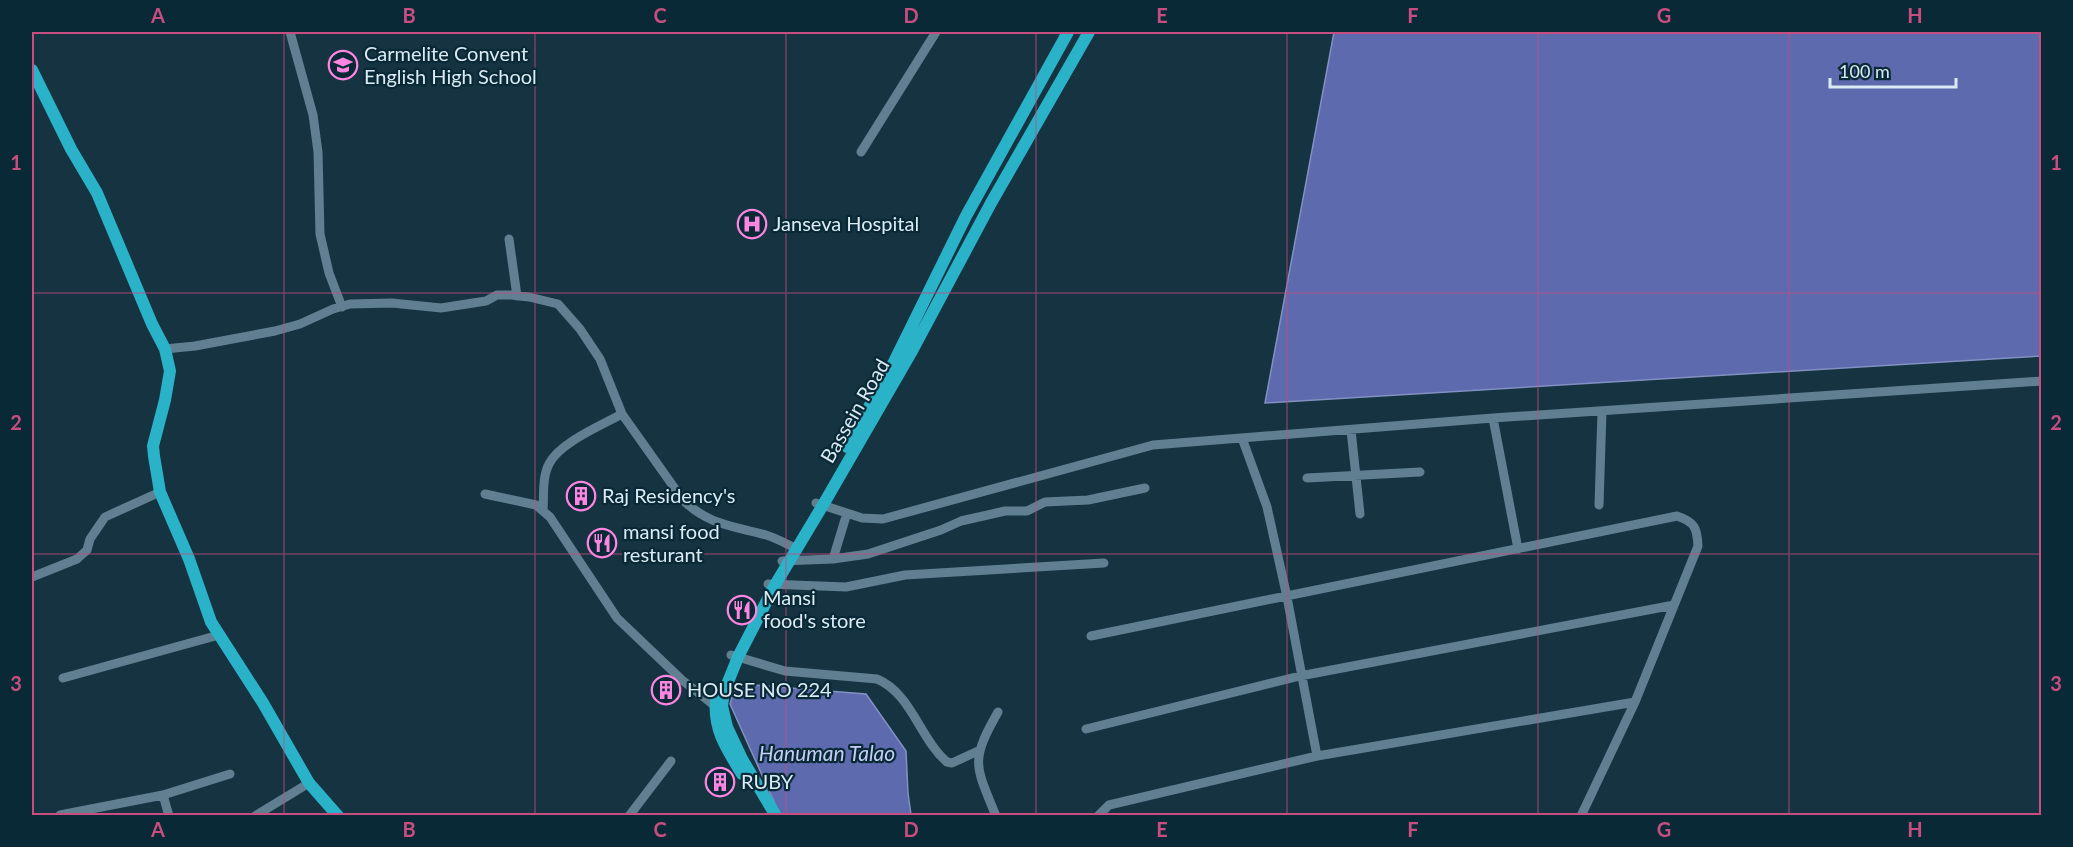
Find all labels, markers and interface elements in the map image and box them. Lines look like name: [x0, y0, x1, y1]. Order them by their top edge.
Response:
text: A: [150, 3, 165, 27]
text: B: [402, 3, 416, 27]
text: C: [653, 3, 667, 27]
text: D: [903, 3, 919, 27]
text: E: [1156, 3, 1168, 27]
text: F: [1407, 3, 1419, 27]
text: G: [1657, 3, 1671, 27]
text: H: [1907, 3, 1923, 27]
place label: Carmelite Convent English High School: [364, 41, 537, 88]
school or university icon: Carmelite Convent English High School: [327, 49, 359, 81]
scale bar: [1830, 51, 1956, 89]
text: 100 m: [1839, 60, 1890, 82]
text: 1: [10, 150, 22, 174]
text: 1: [2050, 150, 2062, 174]
hospital icon: Janseva Hospital: [736, 208, 768, 240]
place label: Janseva Hospital: [773, 211, 919, 235]
street label: Bassein Road: [815, 354, 894, 467]
text: 2: [10, 410, 22, 434]
text: 2: [2050, 410, 2062, 434]
building icon: Raj Residency's: [565, 480, 597, 512]
place label: Raj Residency's: [602, 483, 736, 507]
place label: mansi food resturant: [623, 519, 720, 566]
restaurant icon: mansi food resturant: [586, 527, 618, 559]
place label: Mansi food's store: [763, 585, 866, 632]
restaurant icon: Mansi food's store: [726, 594, 758, 626]
text: 3: [10, 671, 22, 695]
text: 3: [2050, 671, 2062, 695]
building icon: HOUSE NO 224: [650, 674, 682, 706]
place label: HOUSE NO 224: [687, 677, 832, 701]
water label: Hanuman Talao: [759, 740, 895, 765]
building icon: RUBY: [704, 766, 736, 798]
place label: RUBY: [741, 769, 794, 793]
text: A: [150, 817, 165, 841]
text: B: [402, 817, 416, 841]
text: C: [653, 817, 667, 841]
text: D: [903, 817, 919, 841]
text: E: [1156, 817, 1168, 841]
text: F: [1407, 817, 1419, 841]
text: G: [1657, 817, 1671, 841]
text: H: [1907, 817, 1923, 841]

